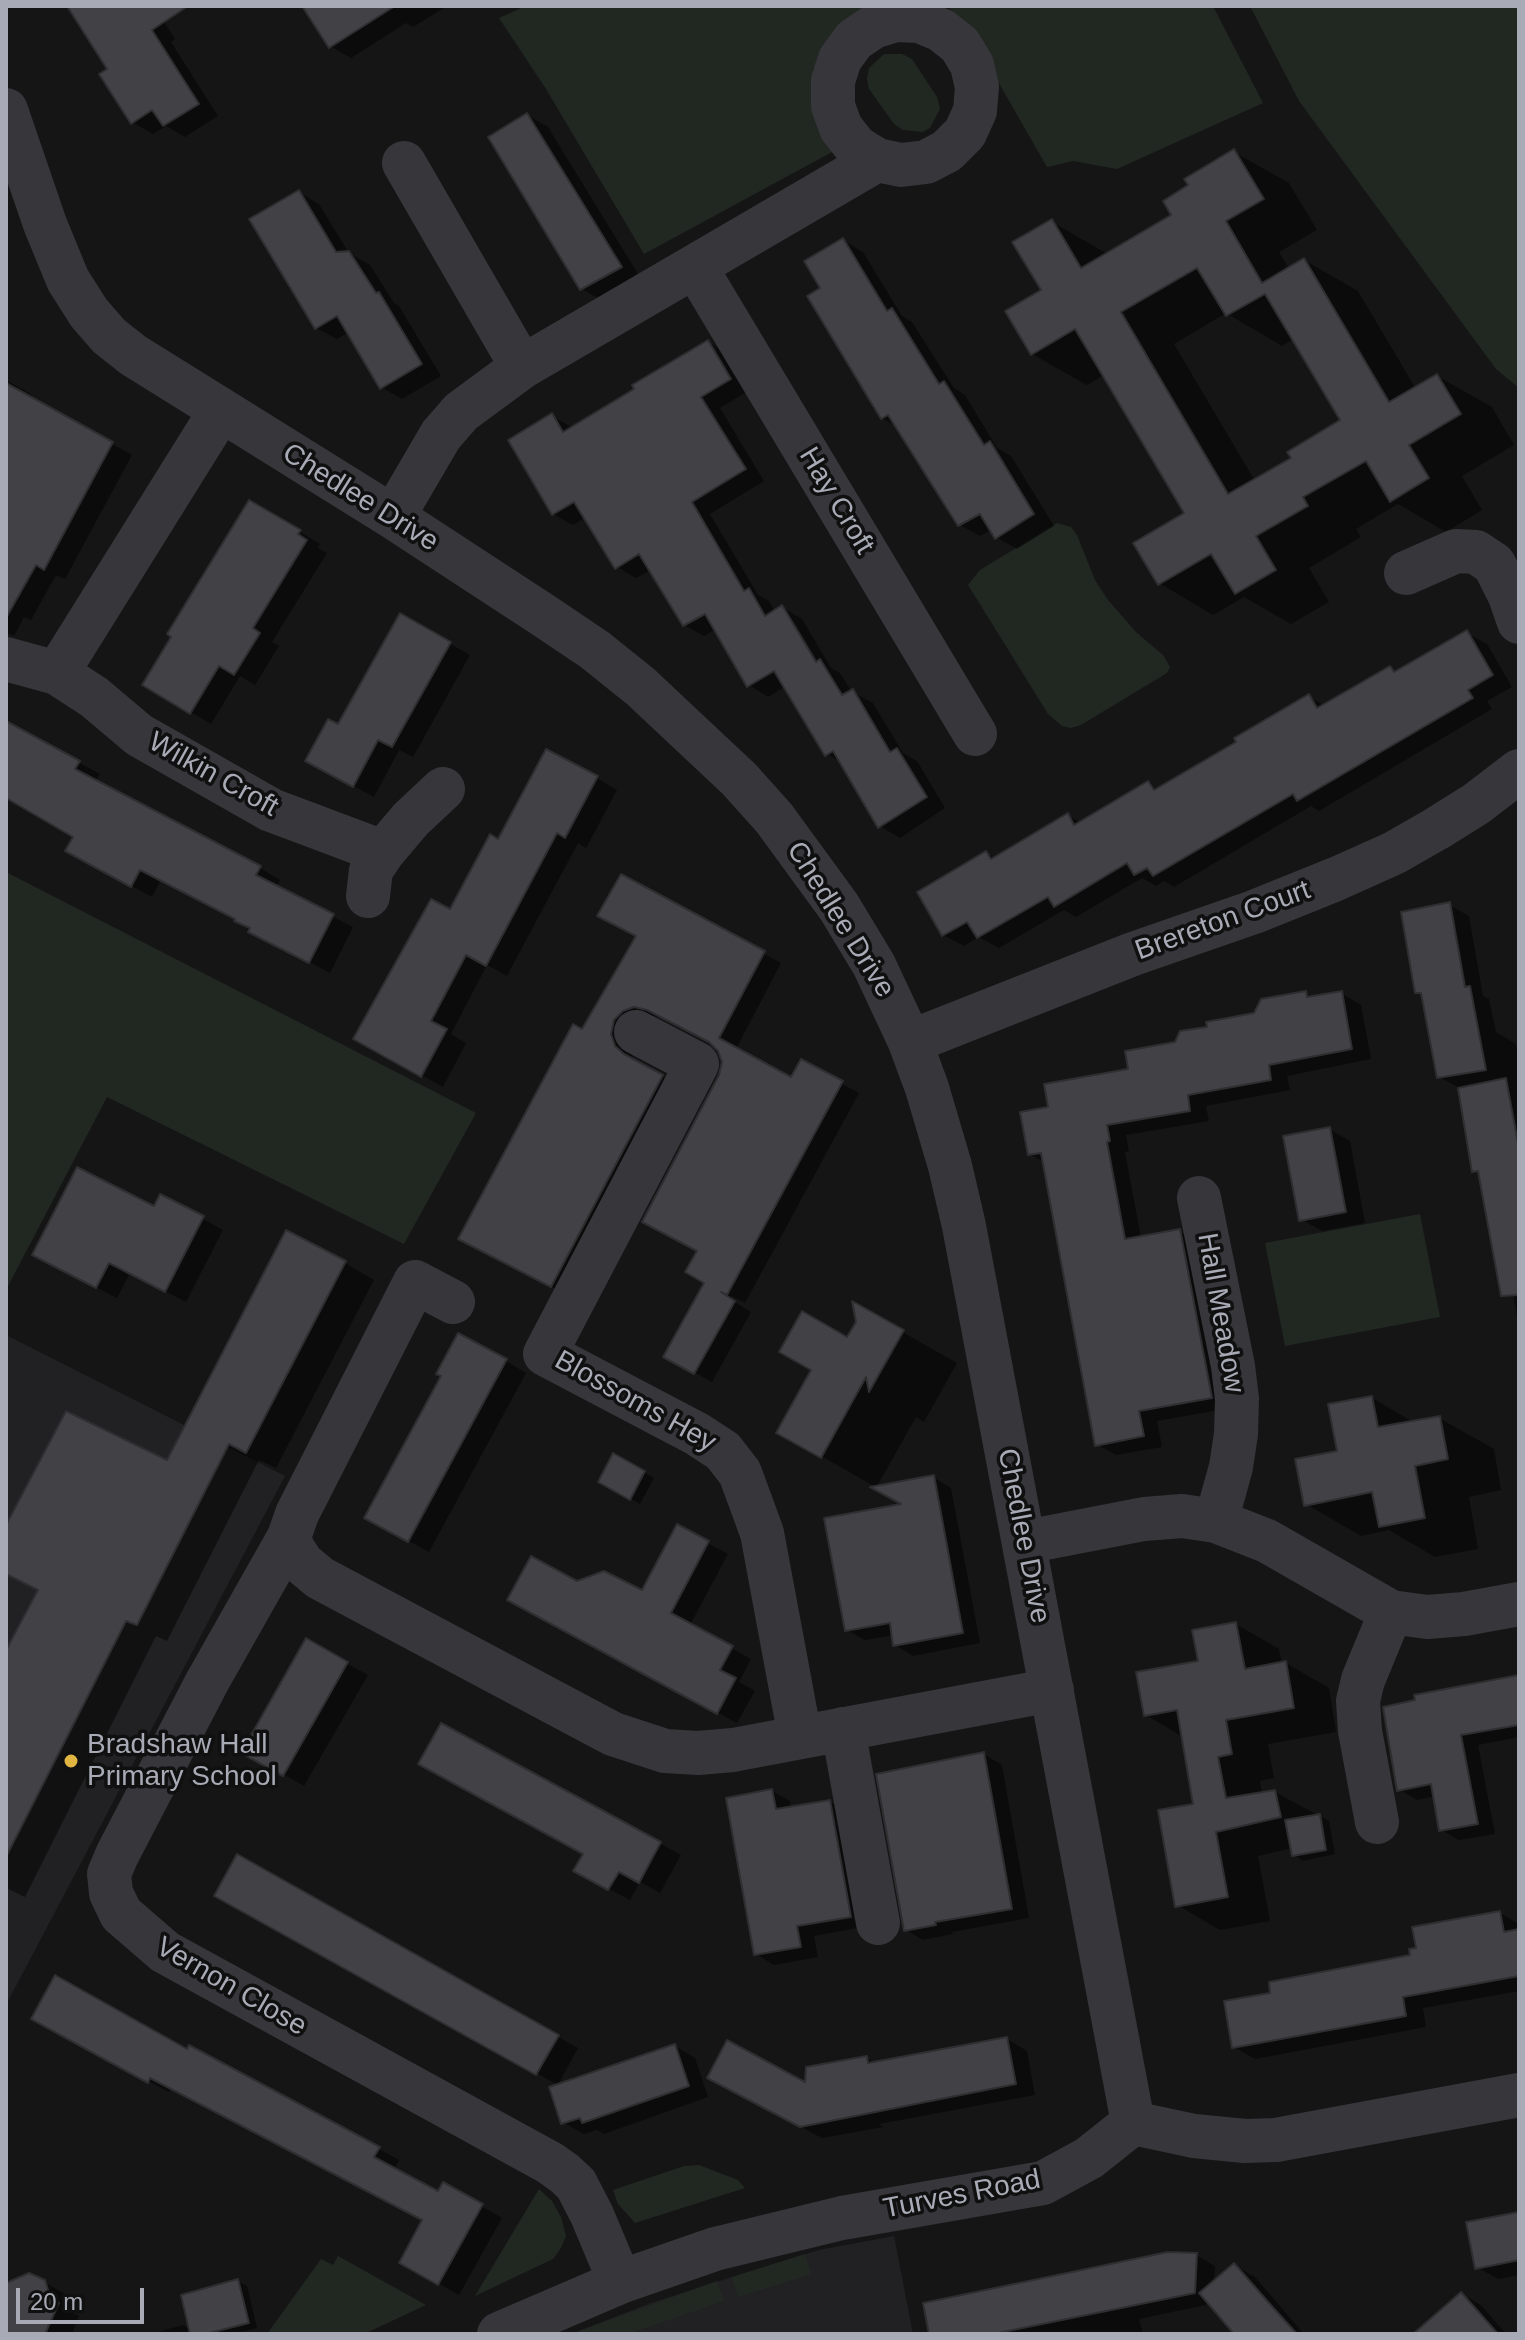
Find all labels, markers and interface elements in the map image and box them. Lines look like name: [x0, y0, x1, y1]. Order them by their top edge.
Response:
street label: Chedlee Drive: [276, 437, 444, 559]
street label: Hay Croft: [791, 442, 881, 560]
street label: Wilkin Croft: [142, 726, 284, 824]
street label: Chedlee Drive: [779, 836, 901, 1004]
street label: Brereton Court: [1131, 874, 1315, 968]
street label: Hall Meadow: [1189, 1230, 1251, 1396]
street label: Blossoms Hey: [549, 1344, 721, 1460]
street label: Chedlee Drive: [990, 1446, 1056, 1626]
place label: Bradshaw Hall Primary School: [87, 1728, 277, 1794]
marker: Bradshaw Hall Primary School: [62, 1752, 80, 1770]
street label: Vernon Close: [150, 1930, 312, 2044]
street label: Turves Road: [881, 2163, 1043, 2227]
scale bar: [20, 2272, 148, 2322]
text: 20 m: [30, 2288, 83, 2315]

